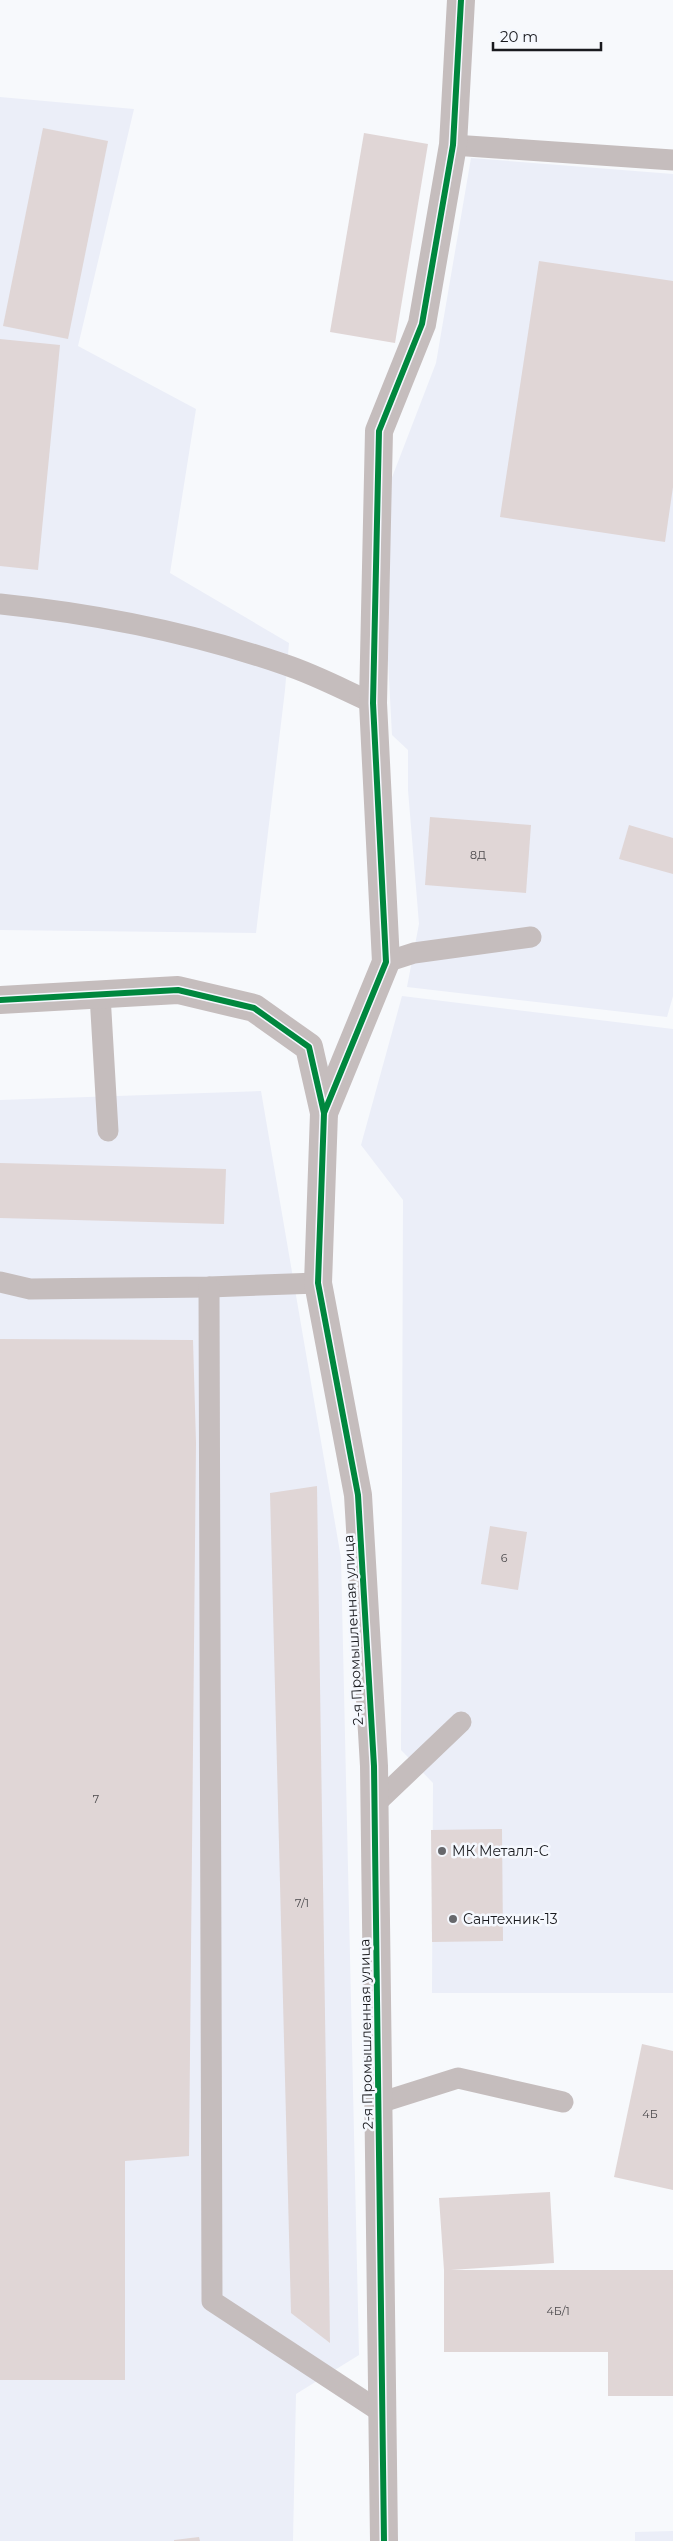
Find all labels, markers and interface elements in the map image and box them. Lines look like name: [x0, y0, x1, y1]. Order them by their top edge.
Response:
scale bar: [493, 20, 600, 52]
text: 20 m: [500, 27, 538, 46]
house number: 8Д: [470, 848, 486, 862]
street label: 2-я Промышленная улица: [339, 1534, 367, 1726]
house number: 6: [501, 1551, 508, 1565]
house number: 7: [93, 1792, 99, 1806]
place label: МК Металл-С: [452, 1842, 549, 1860]
marker: МК Металл-С: [436, 1845, 448, 1857]
house number: 7/1: [295, 1896, 309, 1910]
place label: Сантехник-13: [463, 1910, 558, 1928]
marker: Сантехник-13: [447, 1913, 459, 1925]
street label: 2-я Промышленная улица: [355, 1939, 377, 2129]
house number: 4Б: [642, 2107, 658, 2121]
house number: 4Б/1: [546, 2304, 570, 2318]

